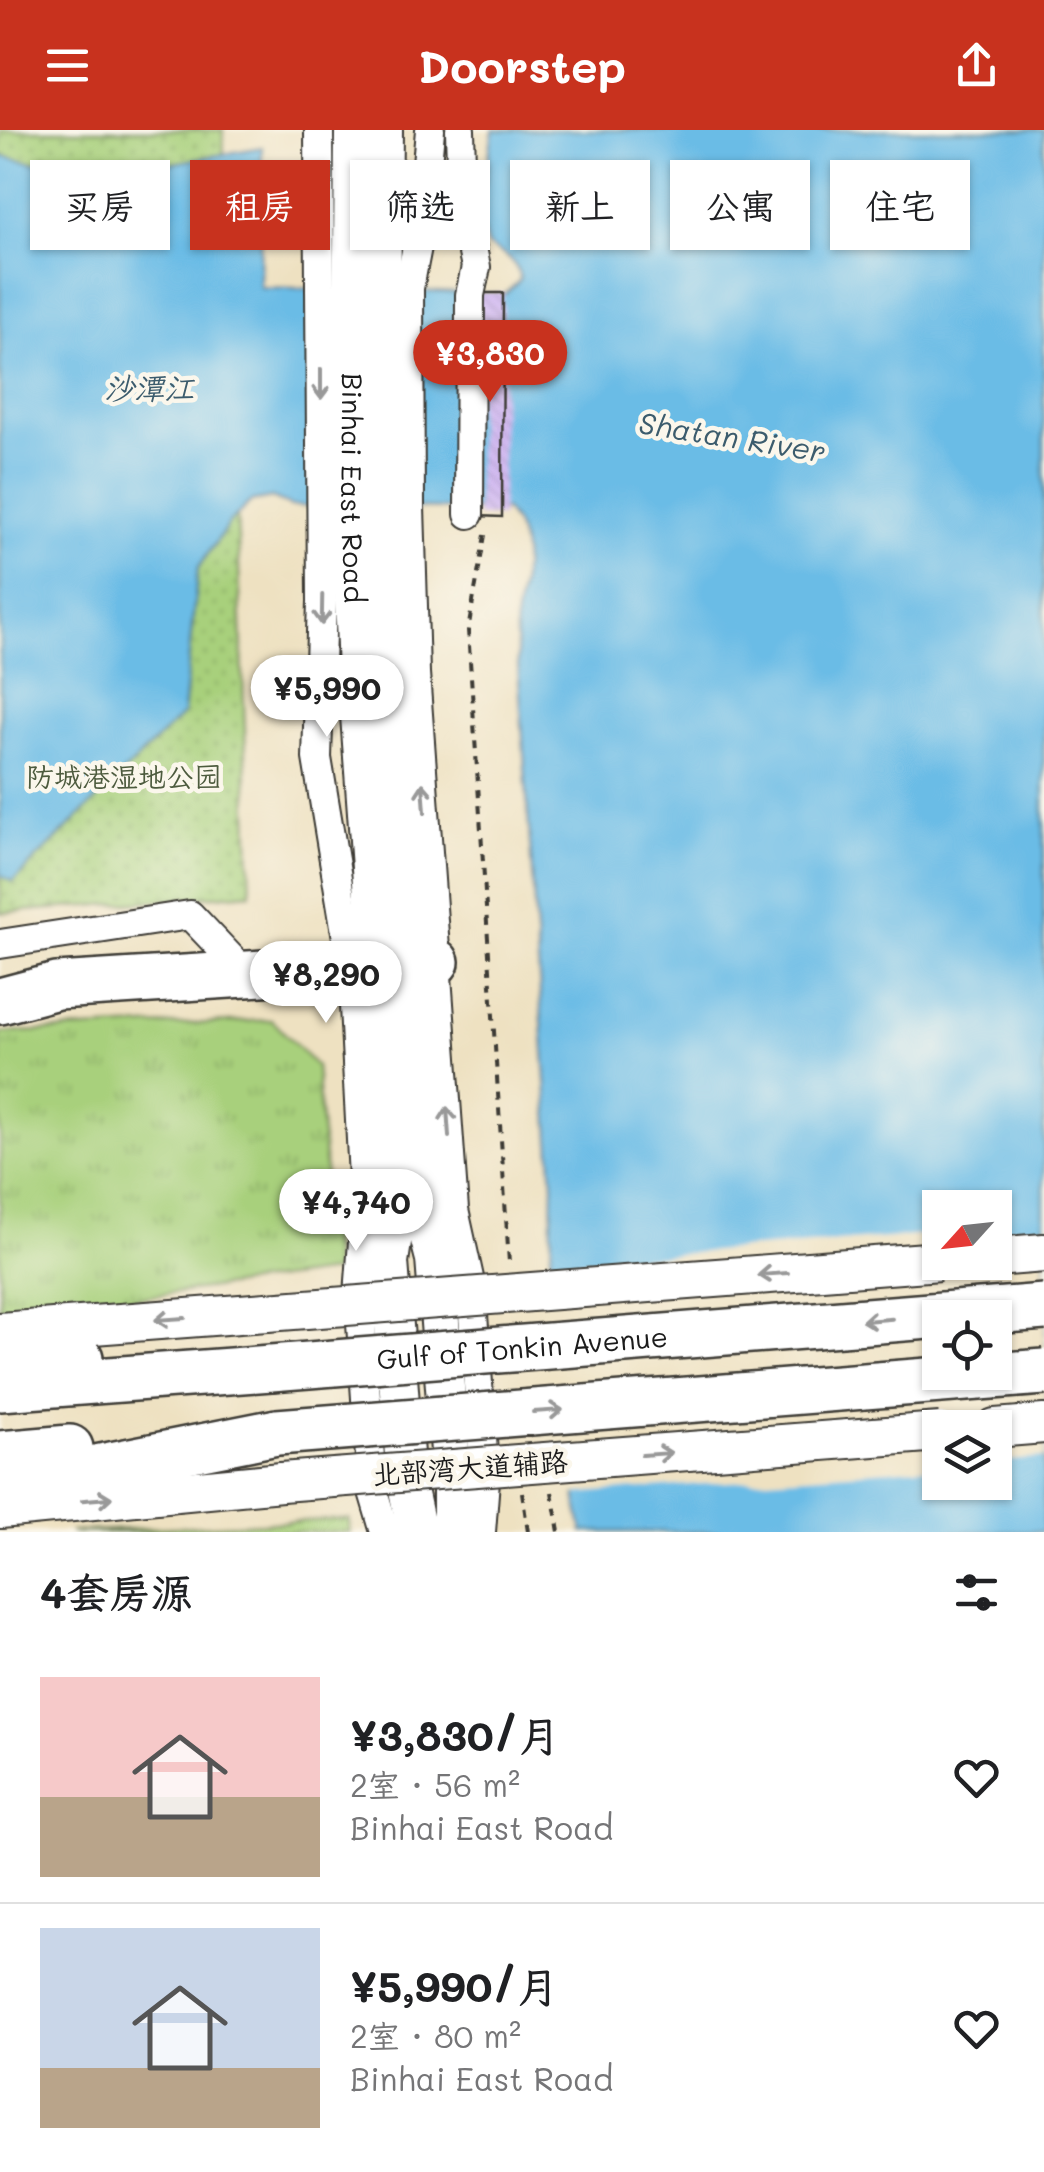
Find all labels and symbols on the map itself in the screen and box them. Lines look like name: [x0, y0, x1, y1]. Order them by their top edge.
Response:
pin: ¥3,830: [409, 320, 571, 405]
one-way arrow: [312, 366, 330, 399]
water label: 沙潭江: [104, 367, 196, 407]
street label: Binhai East Road: [334, 373, 373, 604]
water label: Shatan River: [636, 402, 829, 471]
one-way arrow: [312, 593, 331, 625]
pin: ¥5,990: [246, 655, 408, 740]
park label: 防城港湿地公园: [26, 758, 222, 794]
one-way arrow: [415, 783, 434, 815]
pin: ¥8,290: [245, 941, 407, 1026]
one-way arrow: [438, 1107, 457, 1139]
pin: ¥4,740: [275, 1169, 437, 1254]
north arrow: [922, 1190, 1012, 1280]
one-way arrow: [757, 1264, 790, 1283]
one-way arrow: [154, 1310, 186, 1329]
one-way arrow: [861, 1310, 894, 1329]
street label: Gulf of Tonkin Avenue: [375, 1318, 669, 1377]
one-way arrow: [532, 1401, 564, 1420]
street label: 北部湾大道辅路: [371, 1442, 569, 1492]
one-way arrow: [641, 1444, 673, 1463]
one-way arrow: [80, 1490, 113, 1509]

